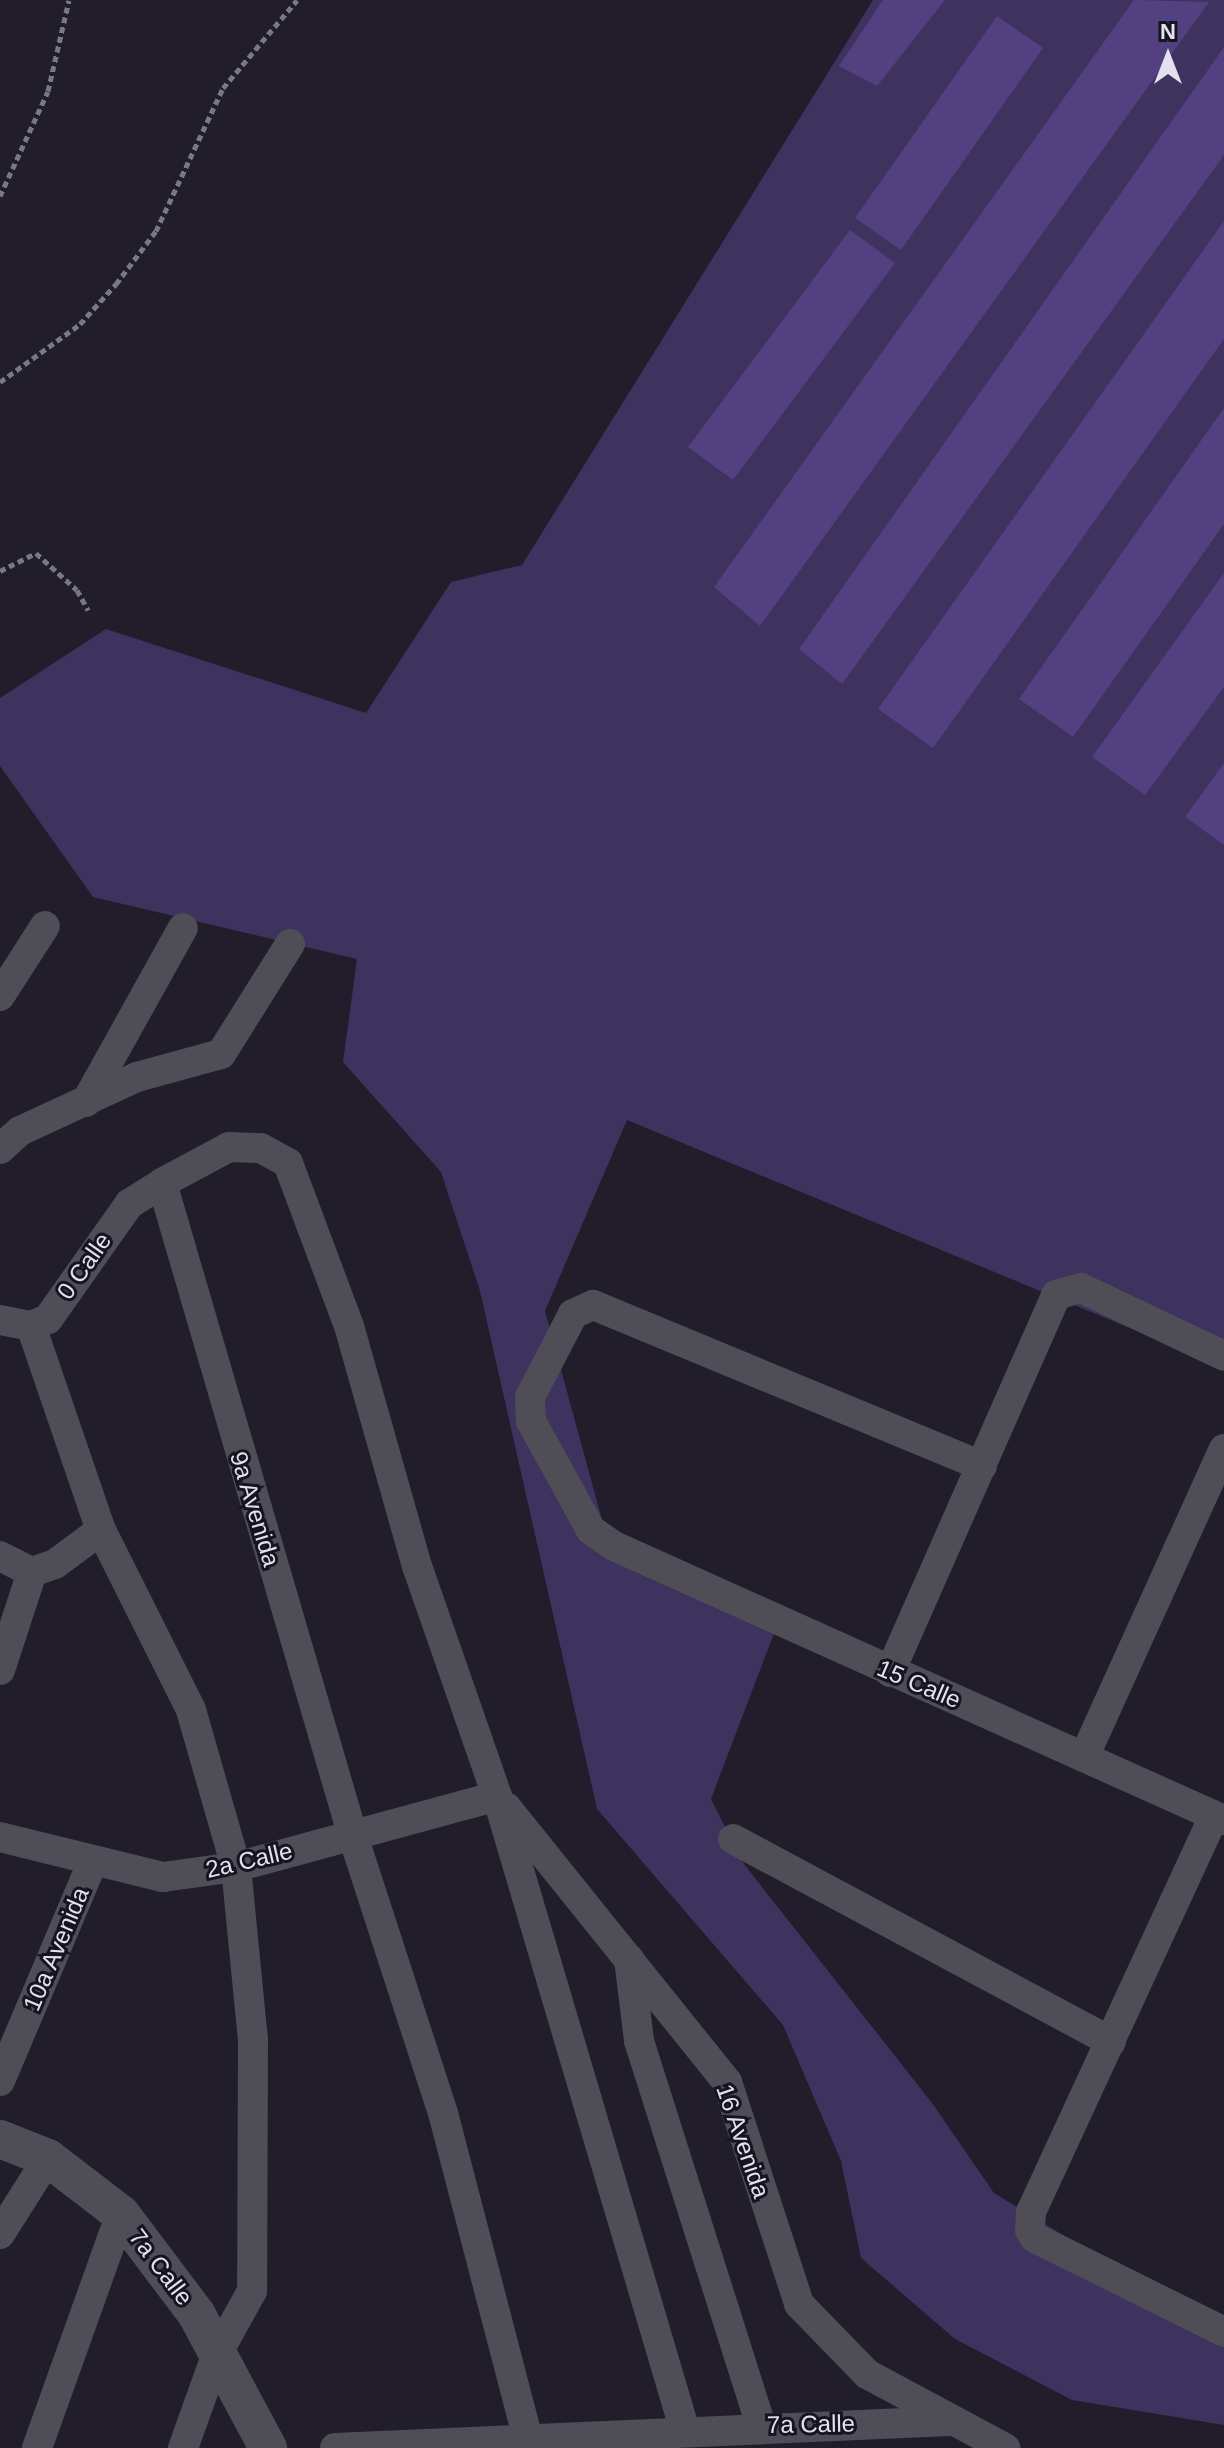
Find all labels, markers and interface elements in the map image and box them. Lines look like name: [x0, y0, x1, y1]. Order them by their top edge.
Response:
north arrow: [1128, 16, 1208, 96]
text: N: [1160, 19, 1176, 44]
street label: 0 Calle: [51, 1227, 117, 1305]
street label: 9a Avenida: [224, 1448, 286, 1570]
street label: 15 Calle: [873, 1654, 965, 1714]
street label: 2a Calle: [203, 1836, 295, 1884]
street label: 10a Avenida: [17, 1882, 95, 2016]
street label: 16 Avenida: [710, 2080, 776, 2202]
street label: 7a Calle: [123, 2223, 199, 2311]
street label: 7a Calle: [767, 2409, 855, 2439]

